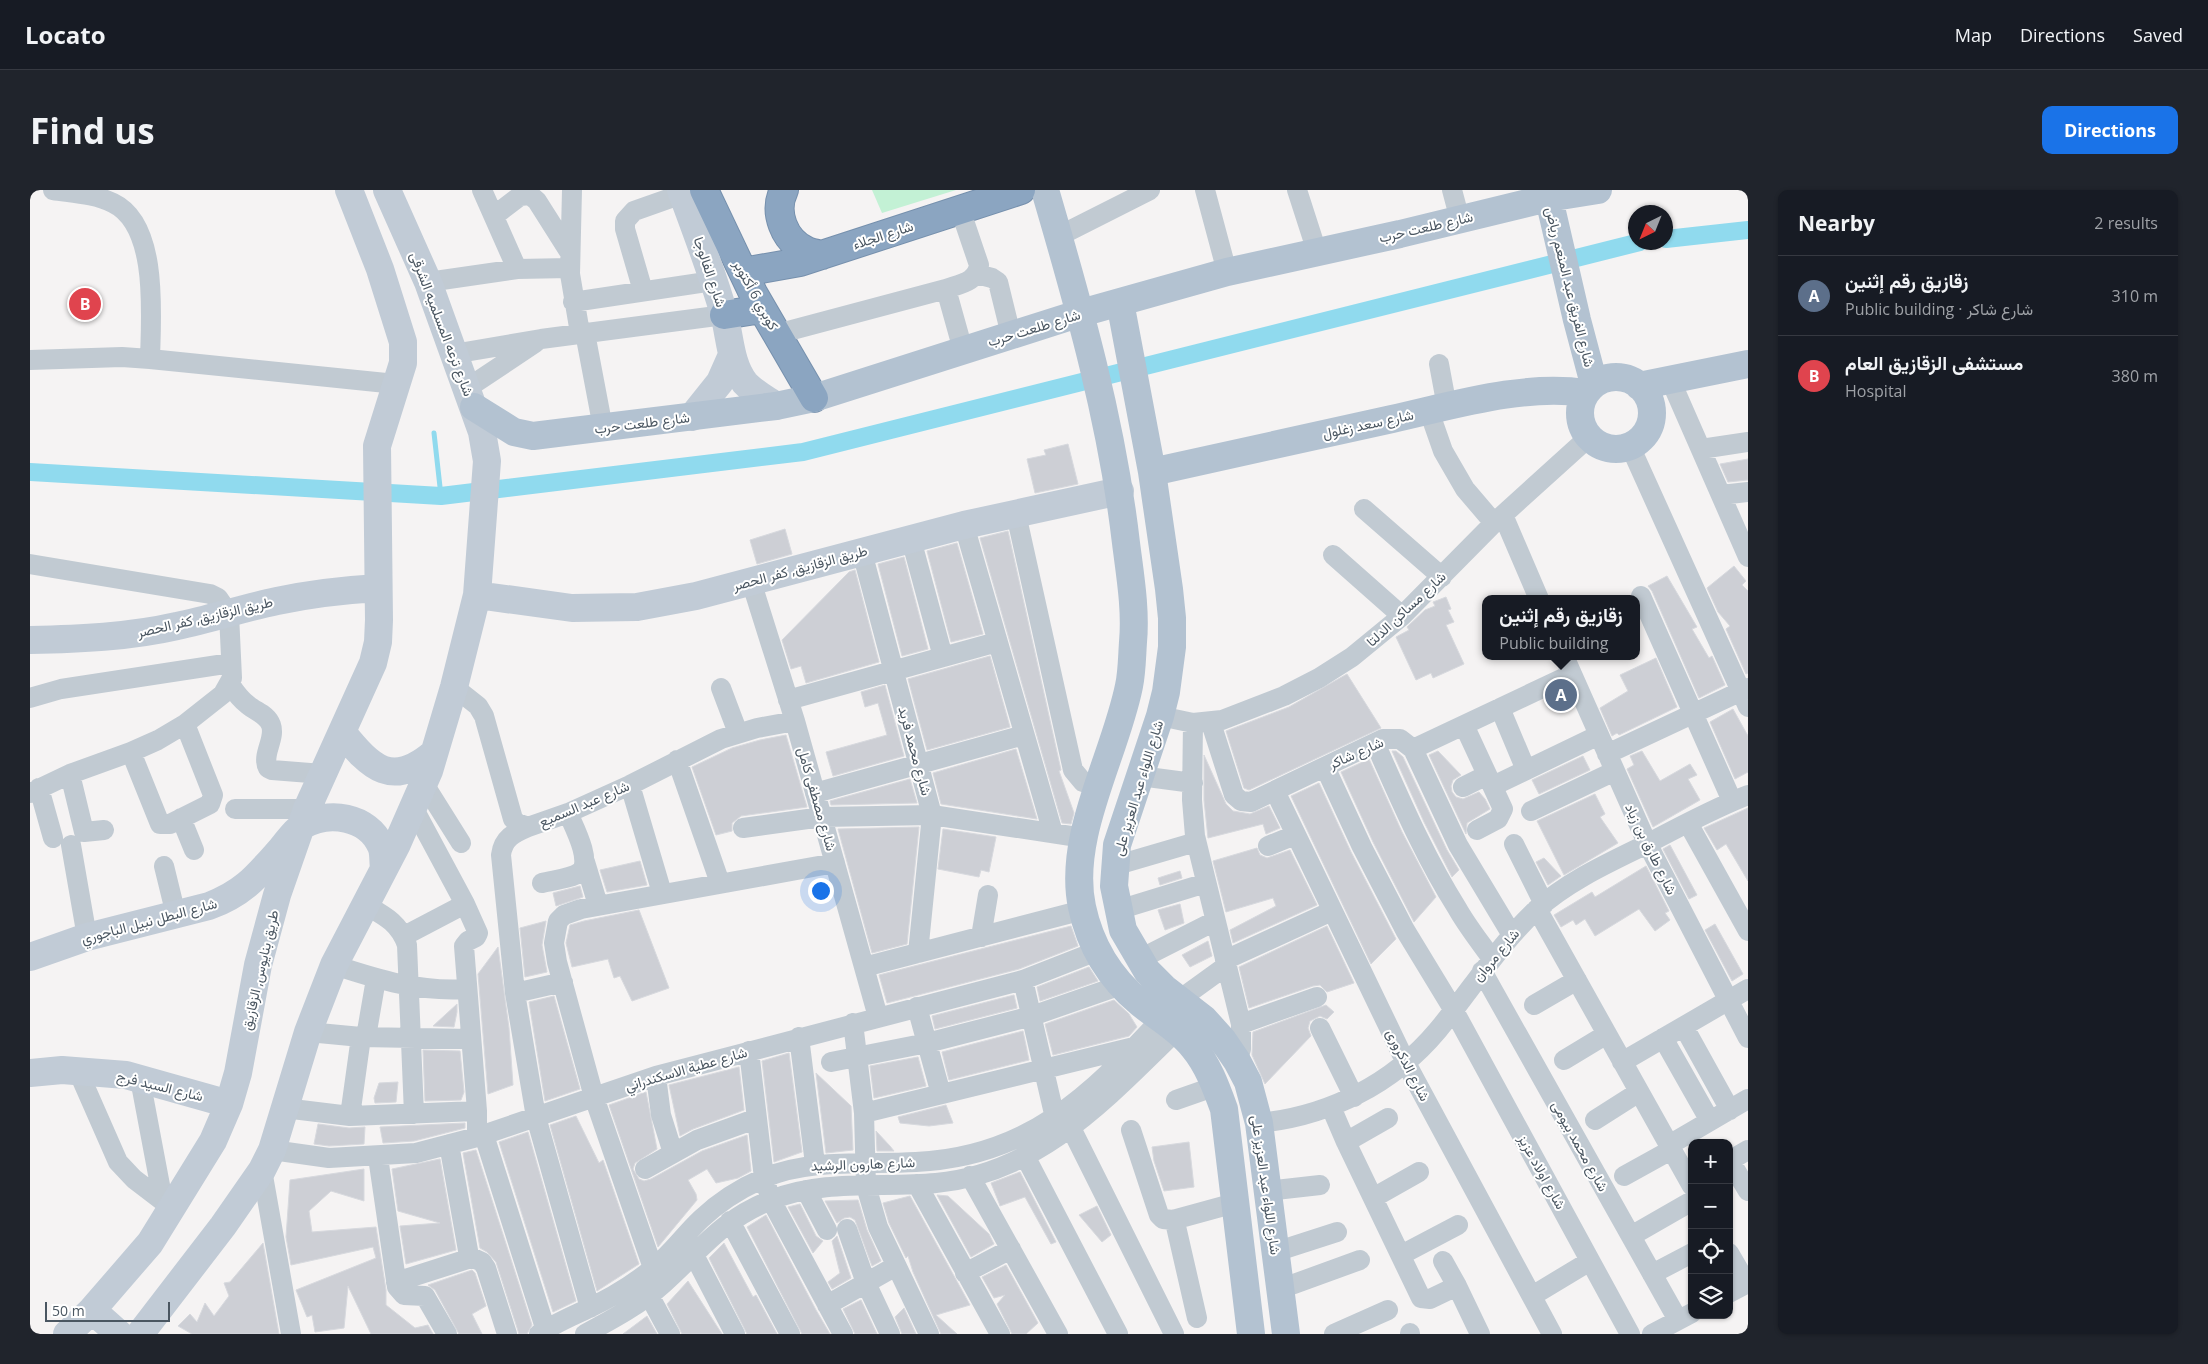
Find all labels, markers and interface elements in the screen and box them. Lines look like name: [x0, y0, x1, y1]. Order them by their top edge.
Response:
text: Locato: [25, 18, 106, 51]
text: Map: [1955, 23, 1992, 47]
text: Directions: [2020, 23, 2105, 47]
text: Saved: [2133, 23, 2183, 47]
button: Directions: [2042, 106, 2178, 154]
text: Find us: [30, 107, 155, 154]
street label: شارع الفريق عبد المنعم رياض: [1539, 205, 1600, 369]
north arrow: [1628, 205, 1673, 250]
street label: شارع طلعت حرب: [1377, 206, 1475, 249]
text: Nearby: [1798, 209, 1875, 237]
text: 2 results: [2094, 212, 2158, 234]
street label: شارع الجلاء: [850, 216, 916, 255]
street label: شارع الفالوجا: [688, 234, 731, 310]
street label: شارع ترعه المسلميه الشرقى: [404, 249, 479, 399]
street label: كوبري 6 أكتوبر: [726, 255, 784, 335]
text: زقازيق رقم إثنين: [1845, 268, 1968, 294]
pin: B: [69, 285, 101, 323]
text: A: [1808, 285, 1820, 307]
text: 310 m: [2112, 285, 2158, 307]
text: Public building · شارع شاكر: [1845, 298, 2033, 320]
street label: شارع طلعت حرب: [985, 304, 1083, 353]
text: مستشفى الزقازيق العام: [1845, 350, 2023, 376]
text: B: [1809, 365, 1819, 387]
text: 380 m: [2112, 365, 2158, 387]
text: Hospital: [1845, 380, 1907, 402]
street label: شارع سعد زغلول: [1321, 405, 1416, 444]
street label: شارع طلعت حرب: [593, 407, 691, 440]
street label: طريق الزقازيق, كفر الحصر: [729, 540, 869, 595]
street label: شارع مساكن الدلتا: [1362, 567, 1451, 652]
street label: طريق الزقازيق, كفر الحصر: [134, 592, 275, 642]
popup: [1482, 595, 1640, 660]
text: زقازيق رقم إثنين: [1499, 602, 1623, 628]
text: Public building: [1499, 632, 1608, 654]
pin: A: [1545, 676, 1577, 714]
street label: شارع محمد فريد: [893, 704, 937, 798]
street label: شارع اللواء عبد العزيز على: [1108, 718, 1169, 859]
street label: شارع شاكر: [1324, 732, 1387, 775]
street label: شارع مصطفى كامل: [792, 745, 841, 854]
street label: شارع عبد السميع: [536, 776, 633, 833]
street label: شارع طارق بن زياد: [1619, 800, 1682, 899]
your location: [808, 878, 834, 904]
street label: شارع البطل نبيل الباجوري: [79, 893, 220, 951]
street label: طريق بنايوس, الزقازيق: [236, 908, 283, 1032]
street label: شارع مروان: [1468, 924, 1525, 986]
street label: شارع الدكرورى: [1380, 1025, 1435, 1105]
street label: شارع عطية الاسكندراني: [623, 1042, 750, 1098]
street label: شارع السيد فرج: [115, 1066, 205, 1107]
street label: شارع محمد بيومى: [1546, 1097, 1613, 1195]
street label: شارع اللواء عبد العزيز على: [1245, 1114, 1286, 1256]
street label: شارع اولاد عزيز: [1512, 1130, 1571, 1213]
map controls: [1688, 1139, 1733, 1319]
button: +: [1688, 1139, 1733, 1184]
street label: شارع هارون الرشيد: [811, 1152, 915, 1177]
button: −: [1688, 1184, 1733, 1229]
button: locate: [1688, 1229, 1733, 1274]
button: layers: [1688, 1274, 1733, 1319]
scale bar: [45, 1299, 170, 1322]
text: 50 m: [52, 1301, 85, 1320]

